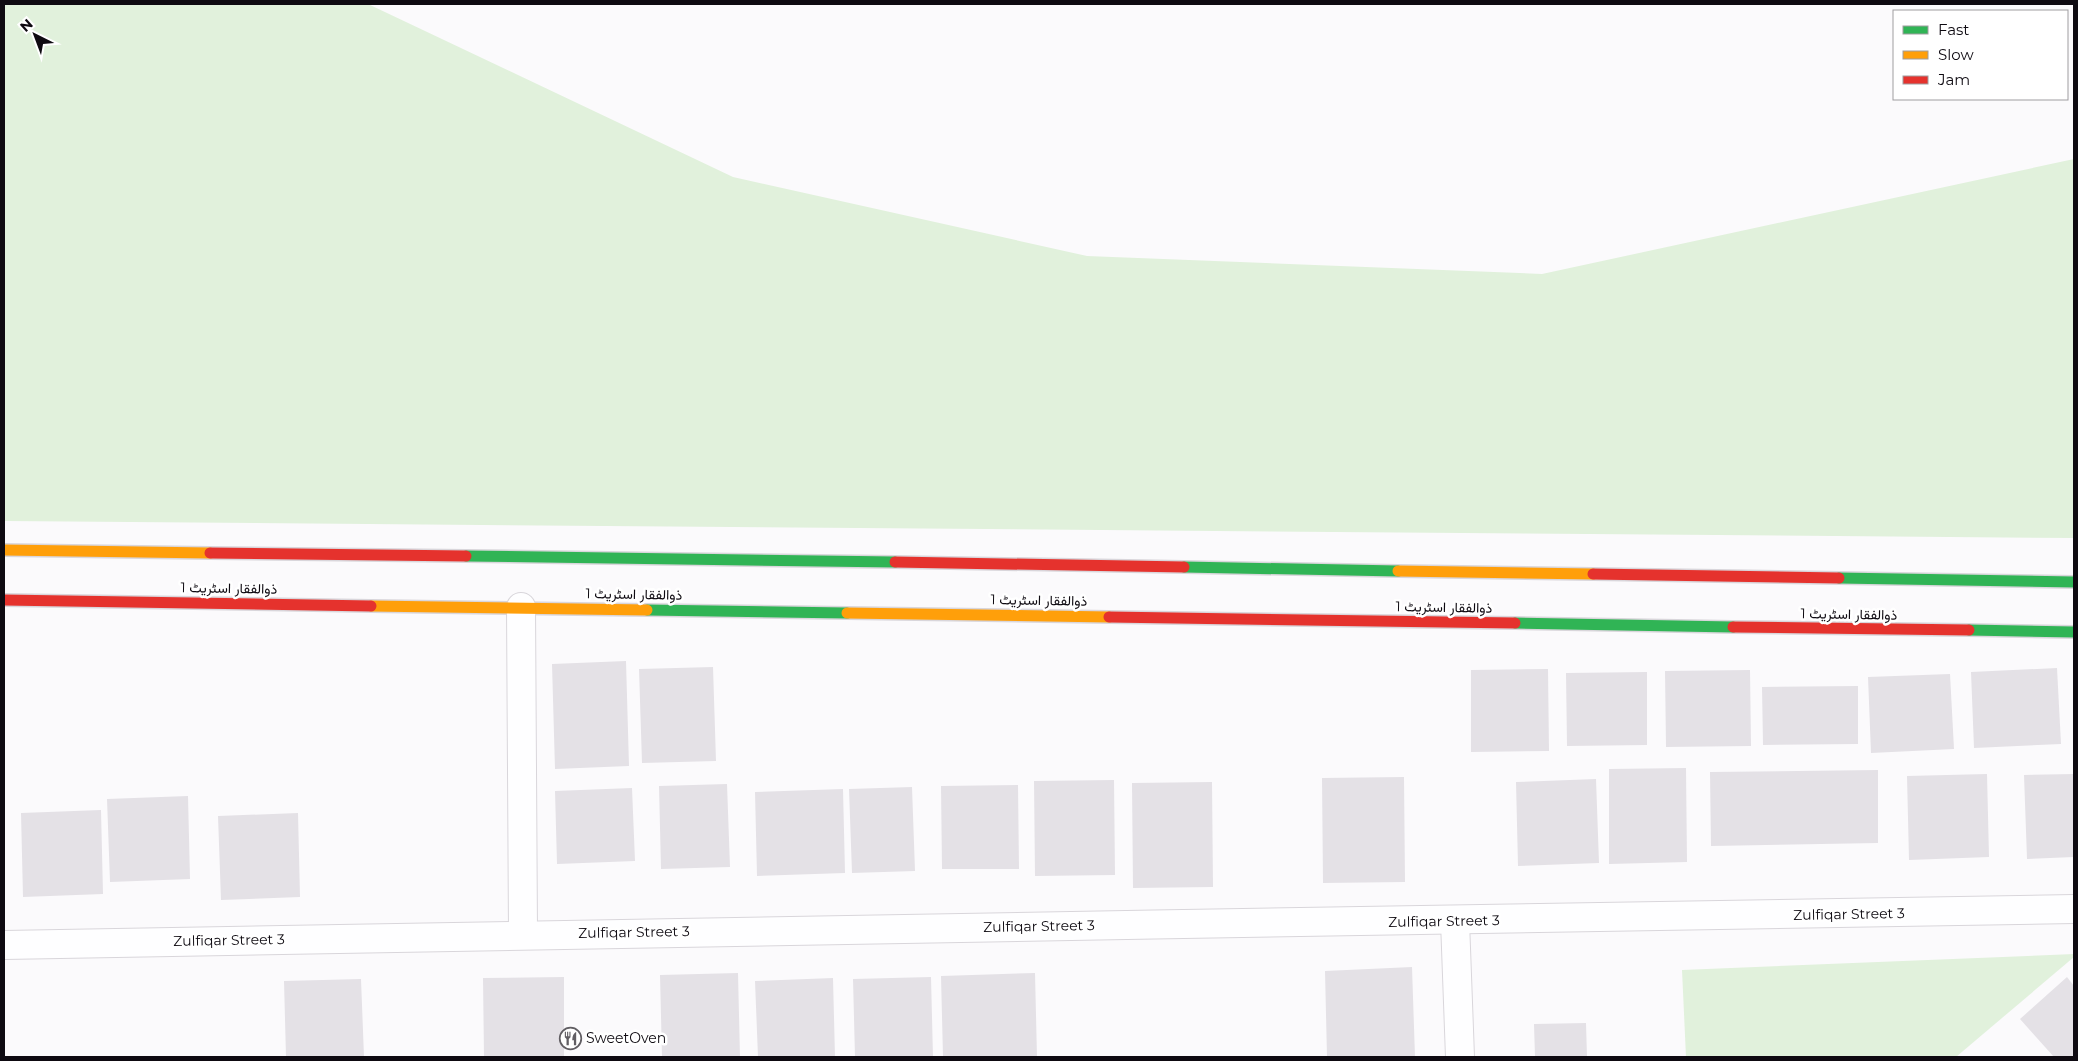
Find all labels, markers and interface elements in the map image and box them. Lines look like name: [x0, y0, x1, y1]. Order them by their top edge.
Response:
north arrow: [10, 10, 60, 60]
legend: [1893, 10, 2068, 100]
text: N: [16, 15, 37, 36]
text: Fast: [1938, 20, 1969, 39]
text: Slow: [1938, 45, 1974, 64]
text: Jam: [1937, 70, 1970, 89]
street label: ذوالفقار اسٹریٹ 1: [180, 578, 278, 598]
street label: ذوالفقار اسٹریٹ 1: [585, 584, 683, 604]
street label: ذوالفقار اسٹریٹ 1: [990, 590, 1088, 610]
street label: ذوالفقار اسٹریٹ 1: [1395, 597, 1493, 617]
street label: ذوالفقار اسٹریٹ 1: [1800, 604, 1898, 624]
street label: Zulfiqar Street 3: [1793, 904, 1905, 924]
street label: Zulfiqar Street 3: [1388, 911, 1500, 931]
street label: Zulfiqar Street 3: [983, 916, 1095, 936]
street label: Zulfiqar Street 3: [578, 922, 690, 942]
street label: Zulfiqar Street 3: [173, 930, 285, 950]
restaurant icon: SweetOven: [558, 1026, 582, 1050]
place label: SweetOven: [586, 1029, 666, 1047]

